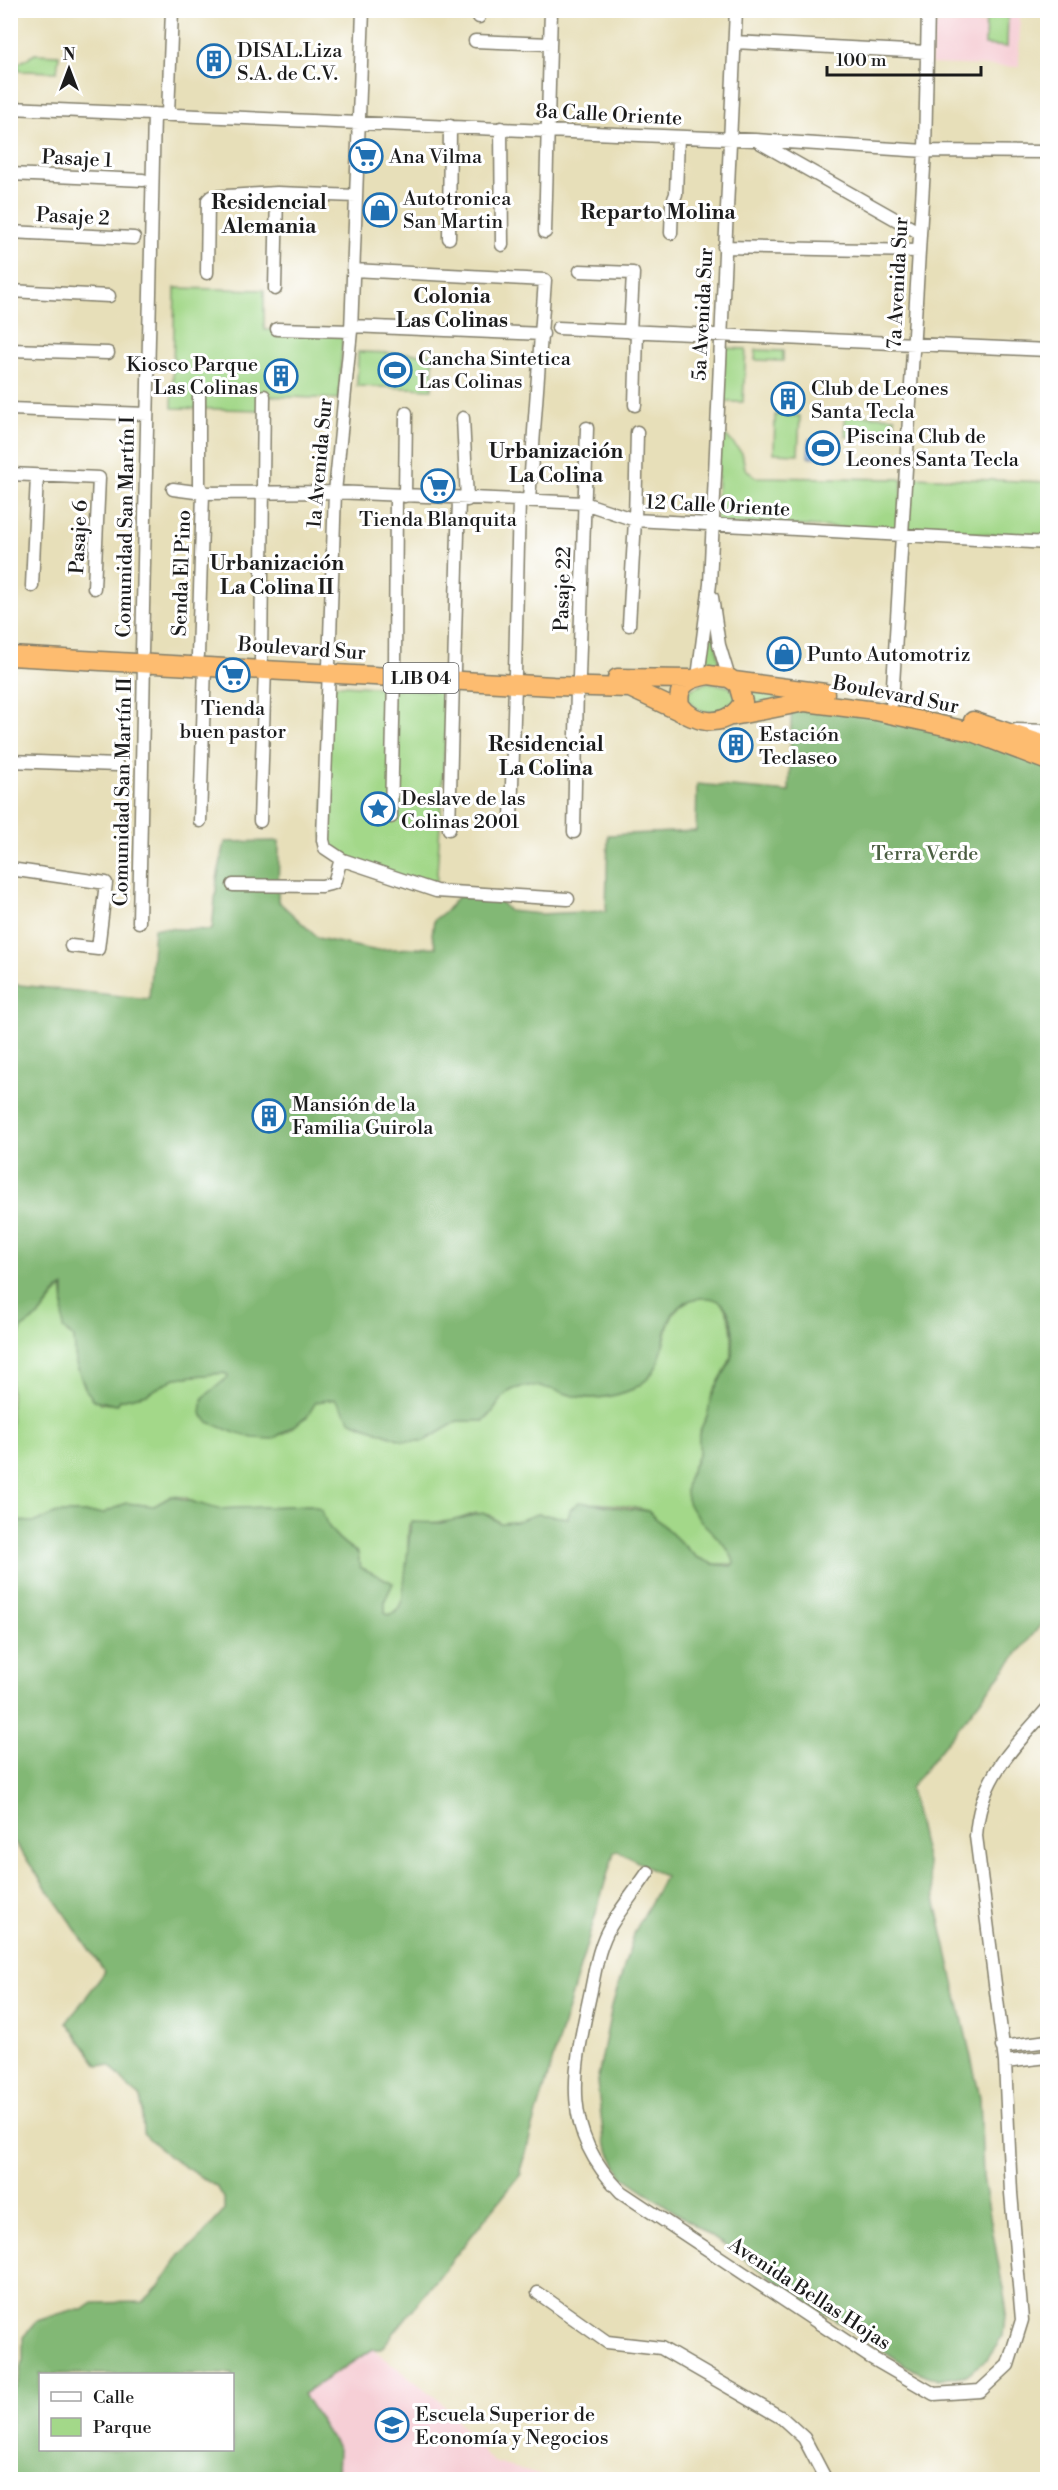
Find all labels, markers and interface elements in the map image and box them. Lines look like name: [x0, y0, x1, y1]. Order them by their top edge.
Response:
north arrow: [39, 39, 99, 99]
place label: DISAL.Liza S.A. de C.V.: [237, 39, 343, 87]
scale bar: [827, 39, 982, 77]
building icon: DISAL.Liza S.A. de C.V.: [196, 43, 232, 79]
text: N: [63, 45, 76, 65]
text: 100 m: [836, 49, 887, 72]
street label: 8a Calle Oriente: [535, 99, 683, 132]
supermarket icon: Ana Vilma: [348, 138, 384, 174]
street label: Pasaje 1: [41, 145, 113, 174]
place label: Ana Vilma: [388, 145, 483, 170]
place label: Autotronica San Martin: [402, 187, 512, 235]
district label: Residencial Alemania: [211, 190, 327, 240]
shop icon: Autotronica San Martin: [362, 192, 398, 228]
district label: Reparto Molina: [580, 200, 736, 226]
street label: Pasaje 2: [35, 203, 110, 232]
street label: 7a Avenida Sur: [883, 216, 914, 350]
street label: 5a Avenida Sur: [688, 246, 719, 381]
district label: Colonia Las Colinas: [396, 284, 508, 334]
place label: Cancha Sintetica Las Colinas: [418, 347, 572, 395]
sports icon: Cancha Sintetica Las Colinas: [377, 352, 413, 388]
place label: Kiosco Parque Las Colinas: [126, 353, 258, 401]
building icon: Kiosco Parque Las Colinas: [263, 358, 299, 394]
place label: Club de Leones Santa Tecla: [811, 377, 949, 425]
building icon: Club de Leones Santa Tecla: [770, 381, 806, 417]
street label: 1a Avenida Sur: [302, 396, 339, 529]
street label: Comunidad San Martín I: [112, 416, 141, 638]
place label: Piscina Club de Leones Santa Tecla: [846, 425, 1020, 473]
sports icon: Piscina Club de Leones Santa Tecla: [805, 430, 841, 466]
district label: Urbanización La Colina: [489, 439, 623, 489]
supermarket icon: Tienda Blanquita: [420, 468, 456, 504]
street label: 12 Calle Oriente: [645, 490, 791, 523]
street label: Pasaje 6: [65, 499, 94, 575]
place label: Tienda Blanquita: [359, 508, 518, 533]
street label: Senda El Pino: [168, 509, 197, 637]
street label: Pasaje 22: [550, 546, 577, 632]
district label: Urbanización La Colina II: [210, 551, 344, 601]
street label: Boulevard Sur: [236, 632, 367, 666]
shop icon: Punto Automotriz: [766, 636, 802, 672]
place label: Punto Automotriz: [807, 643, 970, 668]
supermarket icon: Tienda buen pastor: [215, 657, 251, 693]
road number: LIB 04: [384, 663, 458, 693]
street label: Boulevard Sur: [829, 671, 961, 720]
street label: Comunidad San Martín II: [109, 677, 138, 907]
place label: Tienda buen pastor: [180, 697, 286, 745]
place label: Estación Teclaseo: [759, 723, 839, 771]
building icon: Estación Teclaseo: [718, 727, 754, 763]
district label: Residencial La Colina: [488, 732, 604, 782]
place label: Deslave de las Colinas 2001: [401, 787, 526, 835]
place icon: Deslave de las Colinas 2001: [360, 791, 396, 827]
park label: Terra Verde: [872, 842, 978, 867]
place label: Mansión de la Familia Guirola: [292, 1093, 434, 1141]
building icon: Mansión de la Familia Guirola: [251, 1098, 287, 1134]
street label: Avenida Bellas Hojas: [723, 2232, 895, 2356]
legend: [39, 2373, 234, 2451]
text: Calle: [93, 2386, 134, 2409]
place label: Escuela Superior de Economía y Negocios: [415, 2403, 609, 2451]
school or university icon: Escuela Superior de Economía y Negocios: [374, 2407, 410, 2443]
text: Parque: [93, 2416, 152, 2439]

